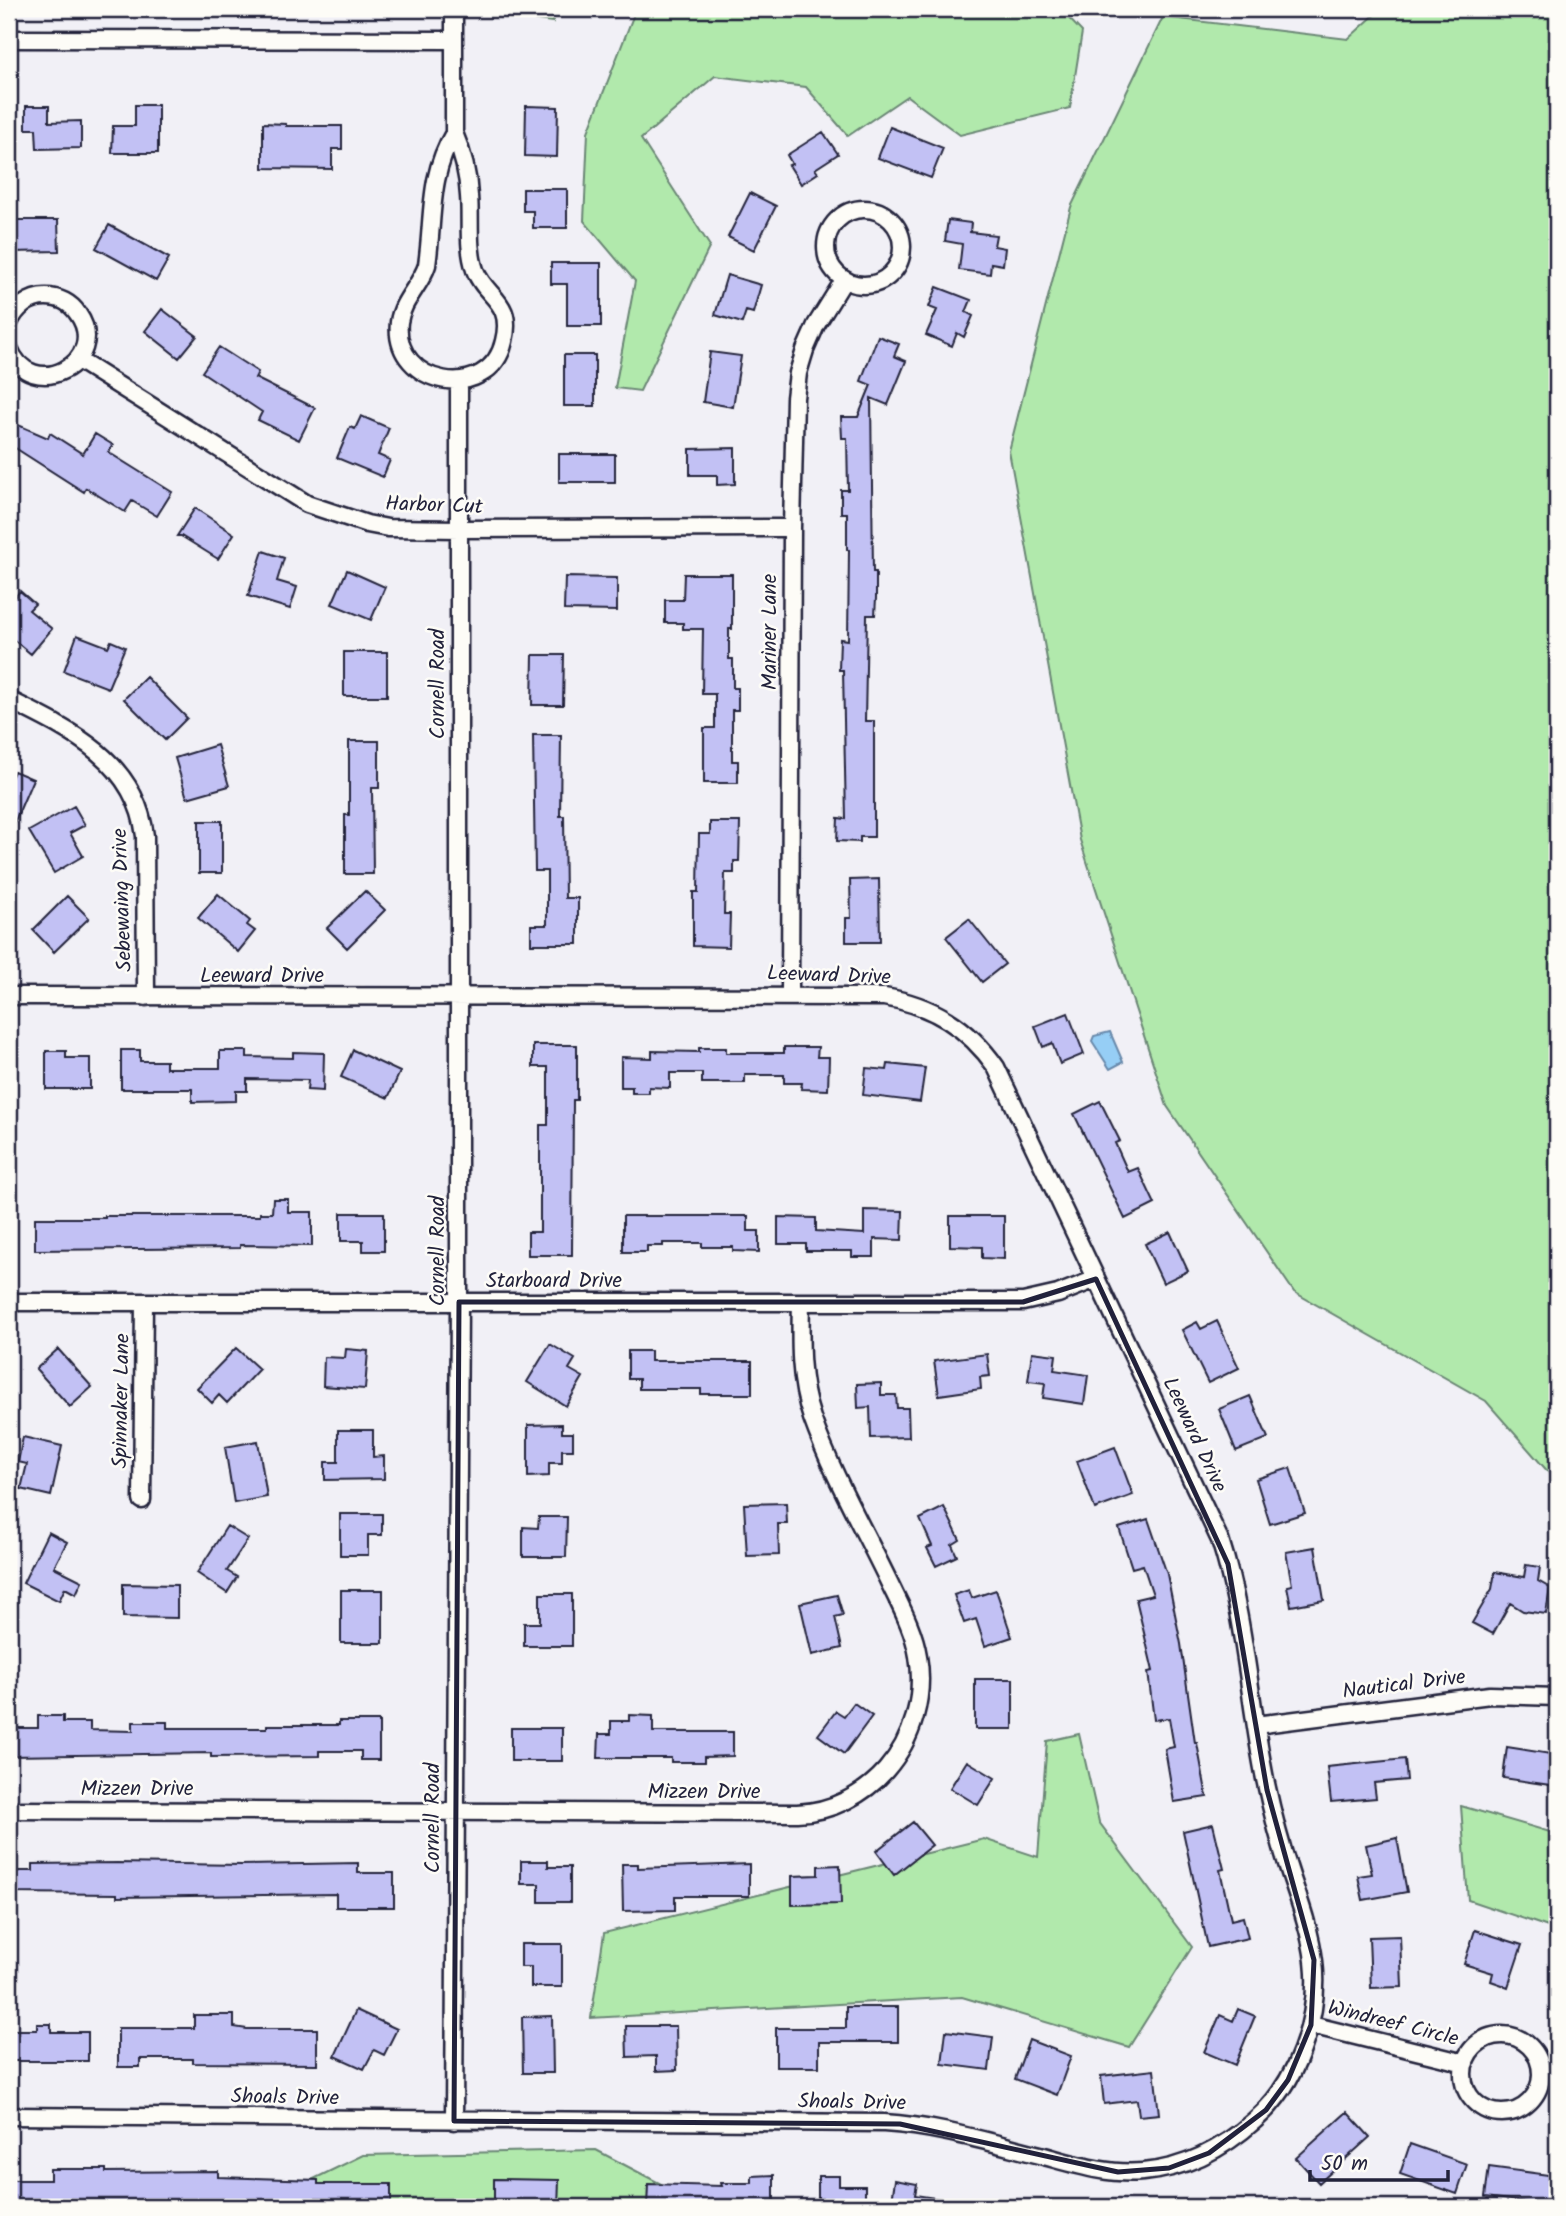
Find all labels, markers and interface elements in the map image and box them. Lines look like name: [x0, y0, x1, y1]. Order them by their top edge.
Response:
street label: Harbor Cut: [385, 488, 484, 524]
street label: Mariner Lane: [754, 573, 787, 690]
street label: Cornell Road: [422, 628, 455, 739]
street label: Sebewaing Drive: [104, 827, 142, 972]
street label: Leeward Drive: [766, 957, 892, 995]
street label: Leeward Drive: [200, 960, 325, 993]
street label: Cornell Road: [422, 1195, 455, 1306]
street label: Starboard Drive: [486, 1265, 623, 1298]
street label: Spinnaker Lane: [104, 1333, 140, 1469]
street label: Leeward Drive: [1153, 1372, 1235, 1499]
street label: Nautical Drive: [1341, 1661, 1468, 1709]
street label: Cornell Road: [417, 1762, 450, 1873]
street label: Mizzen Drive: [81, 1773, 194, 1806]
street label: Mizzen Drive: [648, 1776, 761, 1809]
street label: Windreef Circle: [1324, 1992, 1462, 2056]
street label: Shoals Drive: [231, 2081, 340, 2115]
street label: Shoals Drive: [798, 2086, 907, 2120]
scale bar: [1310, 2139, 1449, 2183]
text: 50 m: [1321, 2148, 1368, 2181]

